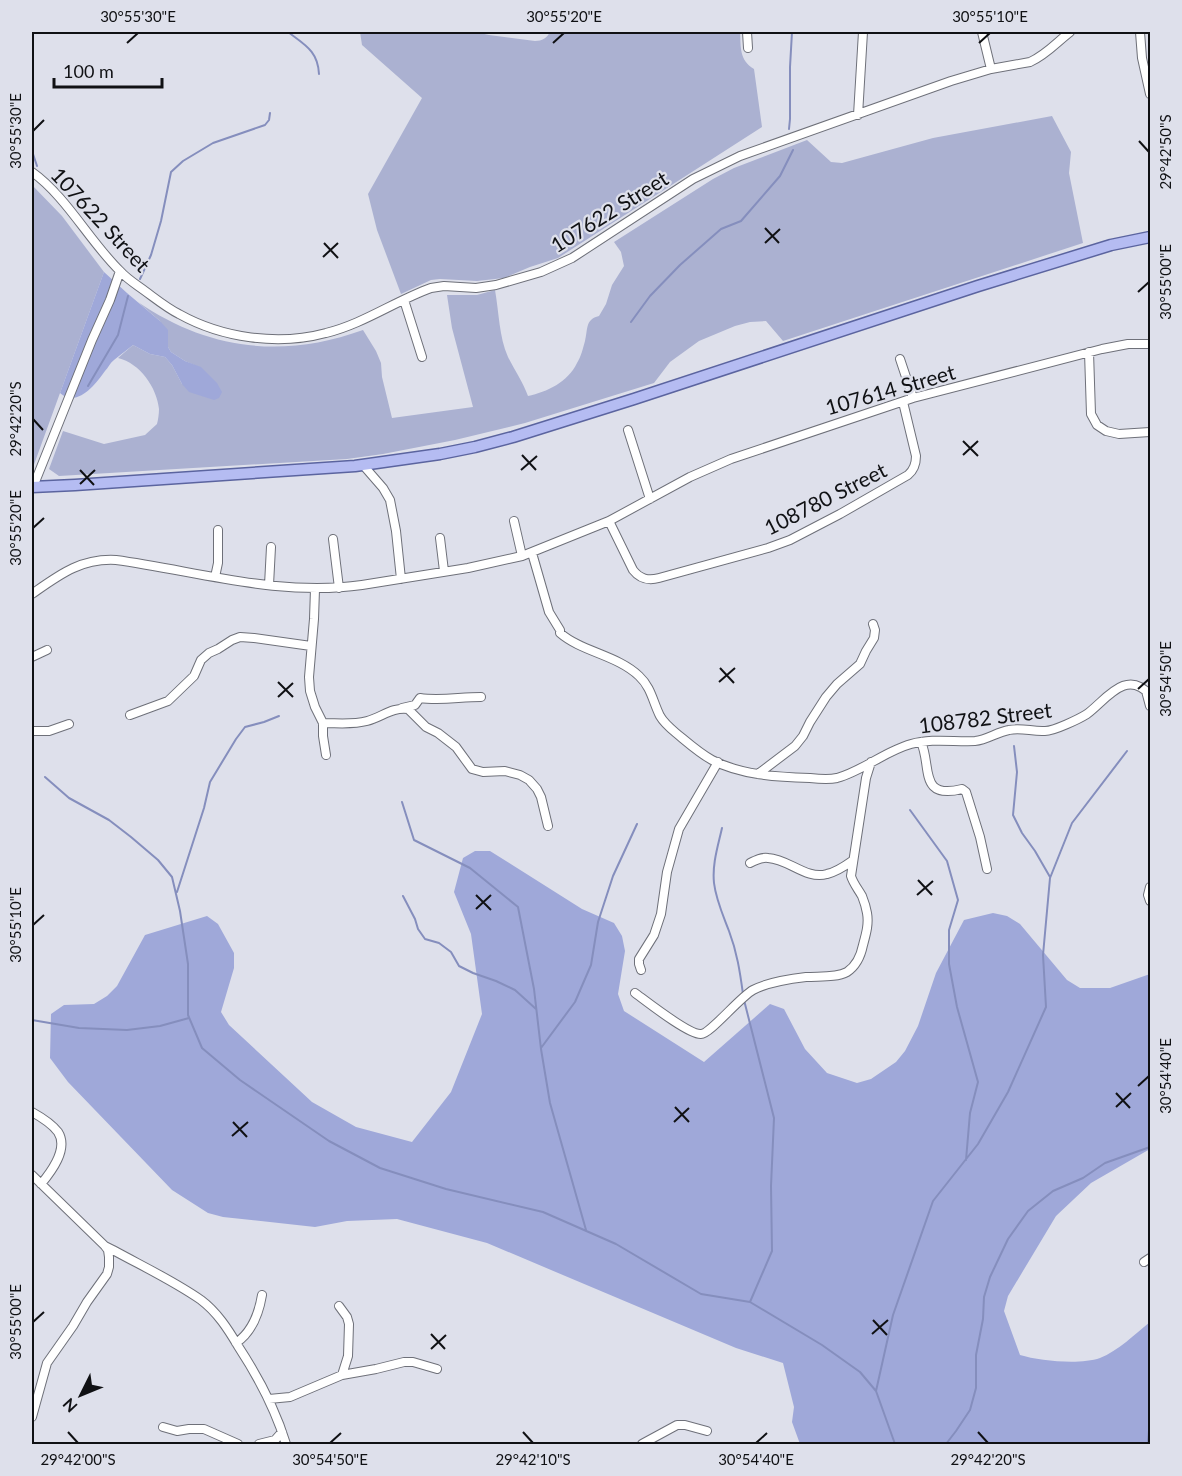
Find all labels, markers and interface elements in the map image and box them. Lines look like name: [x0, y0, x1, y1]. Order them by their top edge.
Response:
text: 30°55'30"E: [100, 7, 176, 25]
text: 30°55'20"E: [526, 7, 602, 25]
text: 30°55'10"E: [952, 7, 1028, 25]
scale bar: [54, 51, 162, 89]
text: 100 m: [63, 60, 114, 82]
text: 30°55'30"E: [6, 93, 24, 169]
text: 29°42'50"S: [1156, 114, 1174, 190]
street label: 107622 Street: [46, 162, 156, 277]
street label: 107622 Street: [546, 165, 673, 257]
text: 30°55'00"E: [1156, 244, 1174, 320]
street label: 107614 Street: [822, 358, 958, 419]
text: 29°42'20"S: [6, 381, 24, 457]
street label: 108780 Street: [760, 456, 891, 539]
text: 30°55'20"E: [6, 490, 24, 566]
text: 30°54'50"E: [1156, 641, 1174, 717]
street label: 108782 Street: [917, 696, 1053, 738]
text: 30°55'10"E: [6, 887, 24, 963]
text: 30°54'40"E: [1156, 1038, 1174, 1114]
text: 30°55'00"E: [6, 1284, 24, 1360]
north arrow: [51, 1365, 111, 1425]
text: N: [59, 1395, 81, 1417]
text: 29°42'00"S: [40, 1450, 116, 1468]
text: 30°54'50"E: [292, 1450, 368, 1468]
text: 29°42'10"S: [495, 1450, 571, 1468]
text: 30°54'40"E: [718, 1450, 794, 1468]
text: 29°42'20"S: [950, 1450, 1026, 1468]

